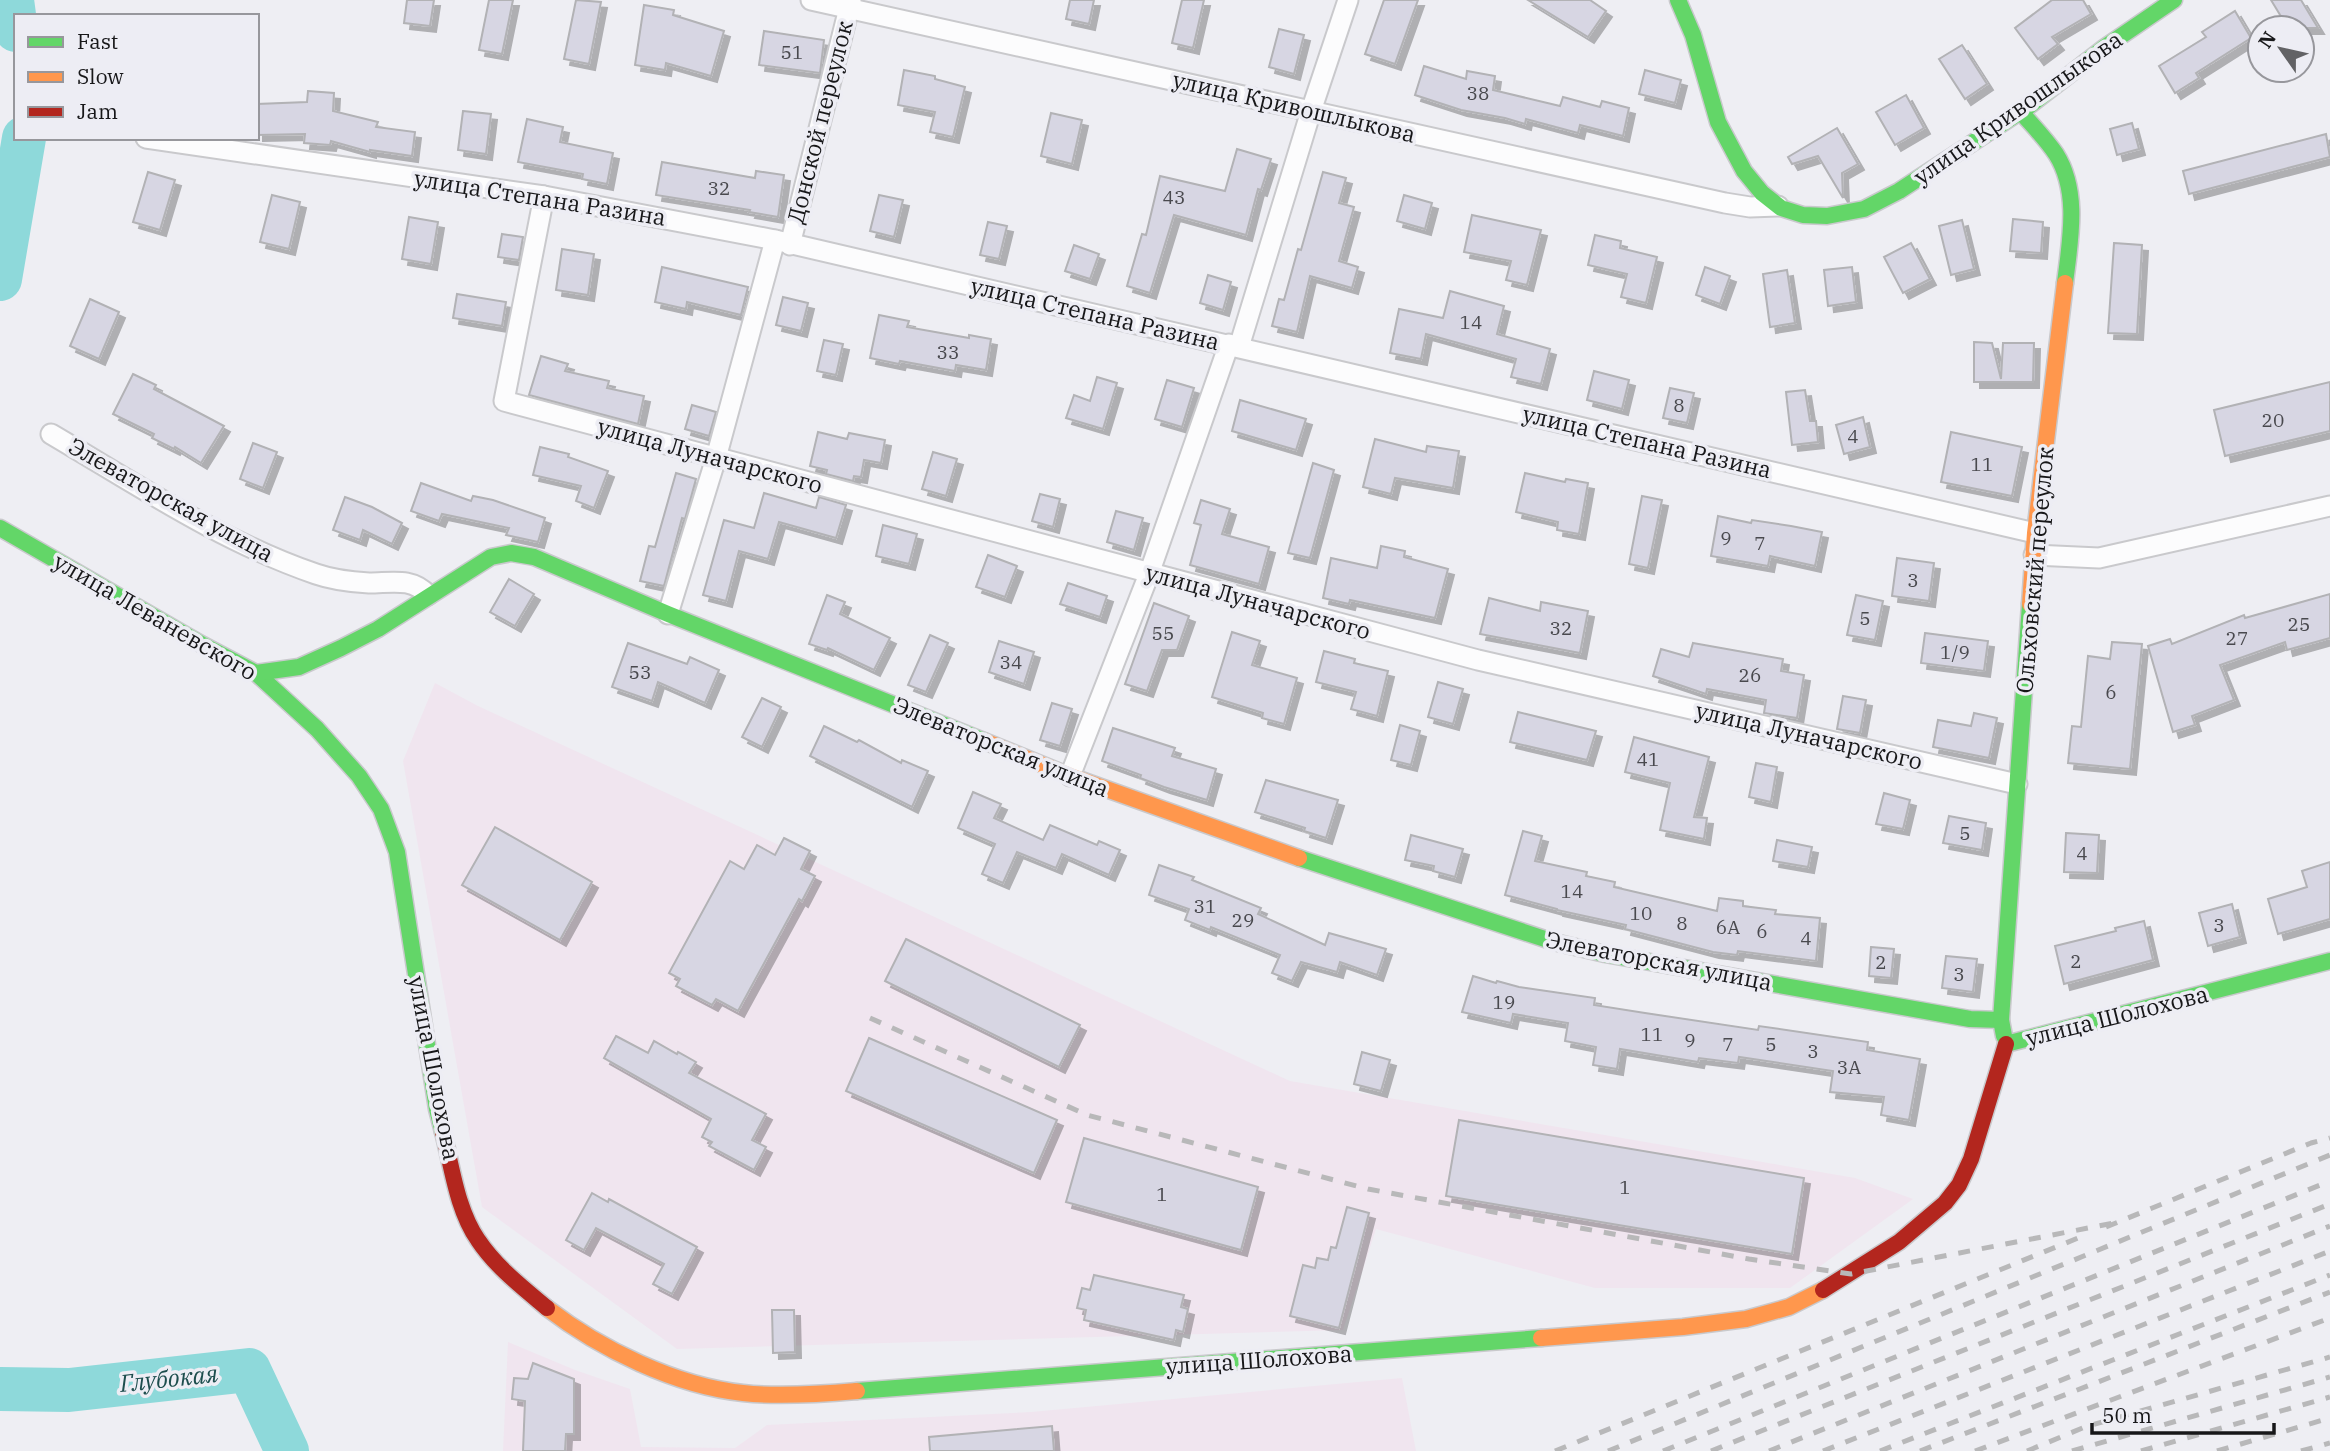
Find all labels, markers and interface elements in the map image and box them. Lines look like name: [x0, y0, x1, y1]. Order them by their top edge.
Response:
legend: [14, 14, 259, 140]
north arrow: [2246, 14, 2316, 84]
street label: Донской переулок: [779, 17, 859, 226]
street label: улица Кривошлыкова: [1907, 24, 2128, 191]
text: Fast: [77, 27, 118, 55]
text: N: [2253, 27, 2281, 52]
house number: 51: [781, 40, 803, 64]
text: Slow: [77, 62, 124, 90]
street label: улица Кривошлыкова: [1170, 63, 1419, 149]
house number: 38: [1467, 81, 1489, 105]
text: Jam: [77, 97, 118, 125]
street label: улица Степана Разина: [412, 162, 668, 232]
house number: 32: [708, 176, 730, 200]
house number: 43: [1163, 185, 1185, 209]
street label: улица Степана Разина: [968, 270, 1223, 356]
house number: 14: [1460, 310, 1482, 334]
house number: 33: [937, 340, 959, 364]
house number: 8: [1673, 393, 1685, 417]
street label: улица Степана Разина: [1520, 398, 1775, 484]
house number: 20: [2262, 408, 2284, 432]
street label: улица Луначарского: [595, 411, 826, 499]
house number: 4: [1847, 424, 1859, 448]
street label: Элеваторская улица: [64, 430, 279, 568]
street label: Ольховский переулок: [2008, 445, 2060, 694]
house number: 11: [1971, 452, 1993, 476]
house number: 9: [1720, 526, 1732, 550]
house number: 7: [1754, 531, 1766, 555]
street label: улица Леваневского: [49, 546, 262, 687]
street label: улица Луначарского: [1143, 557, 1374, 645]
house number: 3: [1907, 568, 1919, 592]
house number: 5: [1859, 606, 1871, 630]
house number: 25: [2288, 612, 2310, 636]
house number: 32: [1550, 616, 1572, 640]
house number: 55: [1152, 621, 1174, 645]
house number: 27: [2226, 626, 2248, 650]
house number: 1/9: [1940, 640, 1970, 664]
house number: 34: [1000, 650, 1022, 674]
house number: 53: [629, 660, 651, 684]
house number: 26: [1739, 663, 1761, 687]
house number: 6: [2105, 680, 2117, 704]
street label: Элеваторская улица: [889, 689, 1114, 803]
street label: улица Луначарского: [1693, 694, 1925, 776]
house number: 41: [1637, 747, 1659, 771]
house number: 5: [1959, 821, 1971, 845]
house number: 4: [2076, 841, 2088, 865]
house number: 14: [1561, 879, 1583, 903]
house number: 31: [1194, 894, 1216, 918]
house number: 10: [1630, 901, 1652, 925]
house number: 29: [1232, 908, 1254, 932]
house number: 8: [1676, 911, 1688, 935]
house number: 3: [2213, 913, 2225, 937]
house number: 6А: [1716, 915, 1740, 939]
house number: 6: [1756, 919, 1768, 943]
street label: Элеваторская улица: [1543, 923, 1775, 997]
house number: 4: [1800, 926, 1812, 950]
house number: 2: [2070, 949, 2082, 973]
house number: 2: [1875, 950, 1887, 974]
house number: 3: [1953, 962, 1965, 986]
street label: улица Шолохова: [402, 973, 468, 1162]
street label: улица Шолохова: [2022, 978, 2211, 1052]
house number: 19: [1493, 990, 1515, 1014]
house number: 11: [1641, 1022, 1663, 1046]
house number: 9: [1684, 1028, 1696, 1052]
house number: 7: [1722, 1032, 1734, 1056]
house number: 5: [1765, 1032, 1777, 1056]
house number: 3: [1807, 1039, 1819, 1063]
house number: 3А: [1837, 1055, 1861, 1079]
house number: 1: [1619, 1175, 1631, 1199]
house number: 1: [1156, 1182, 1168, 1206]
street label: улица Шолохова: [1165, 1338, 1353, 1380]
water label: Глубокая: [117, 1357, 220, 1399]
scale bar: [2092, 1392, 2274, 1436]
text: 50 m: [2102, 1401, 2152, 1429]

